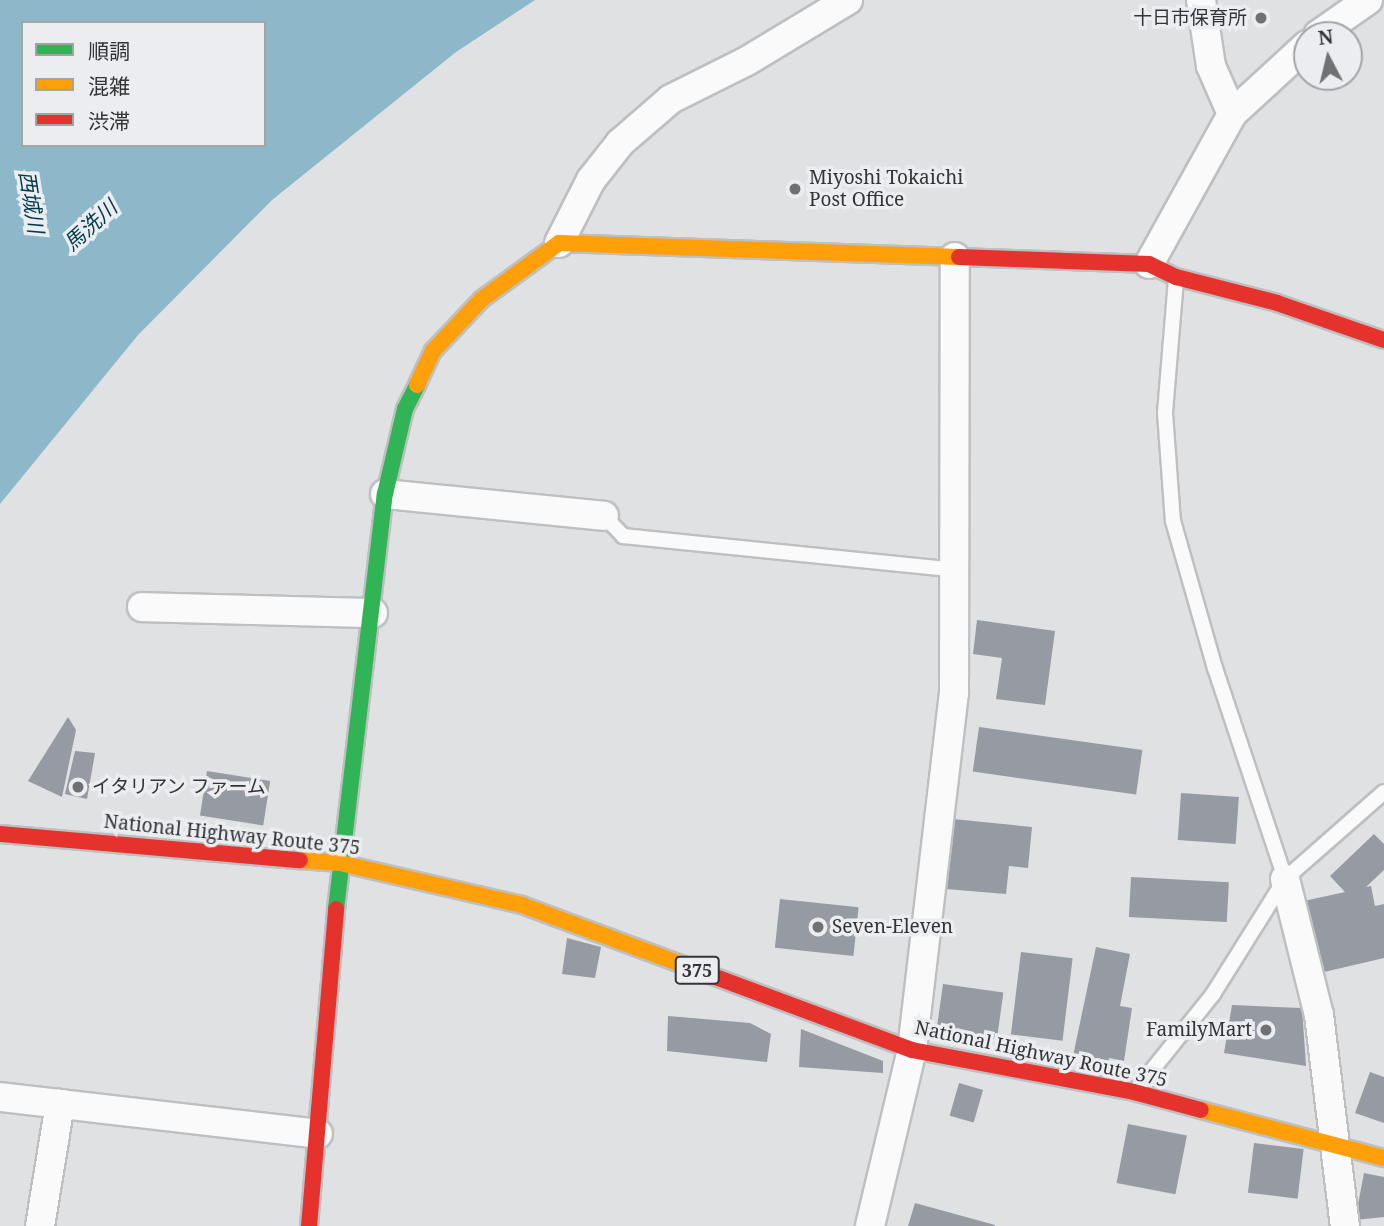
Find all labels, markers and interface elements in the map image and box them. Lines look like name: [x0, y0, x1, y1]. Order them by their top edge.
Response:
place label: 十日市保育所: [1133, 7, 1247, 29]
marker: 十日市保育所: [1253, 10, 1269, 26]
legend: [21, 21, 266, 147]
north arrow: [1293, 21, 1363, 91]
text: N: [1317, 23, 1335, 51]
text: 順調: [88, 37, 130, 65]
text: 混雑: [88, 72, 130, 100]
text: 渋滞: [88, 107, 130, 135]
place label: Miyoshi Tokaichi Post Office: [809, 167, 963, 211]
water label: 西城川: [15, 169, 49, 235]
marker: Miyoshi Tokaichi Post Office: [787, 181, 803, 197]
water label: 馬洗川: [58, 195, 122, 255]
place label: イタリアン ファーム: [92, 776, 268, 798]
marker: イタリアン ファーム: [70, 779, 86, 795]
street label: National Highway Route 375: [103, 810, 361, 860]
place label: Seven-Eleven: [832, 916, 953, 938]
marker: Seven-Eleven: [810, 919, 826, 935]
road number: 375: [674, 956, 720, 985]
street label: National Highway Route 375: [913, 1016, 1169, 1092]
place label: FamilyMart: [1146, 1019, 1252, 1041]
marker: FamilyMart: [1258, 1022, 1274, 1038]

